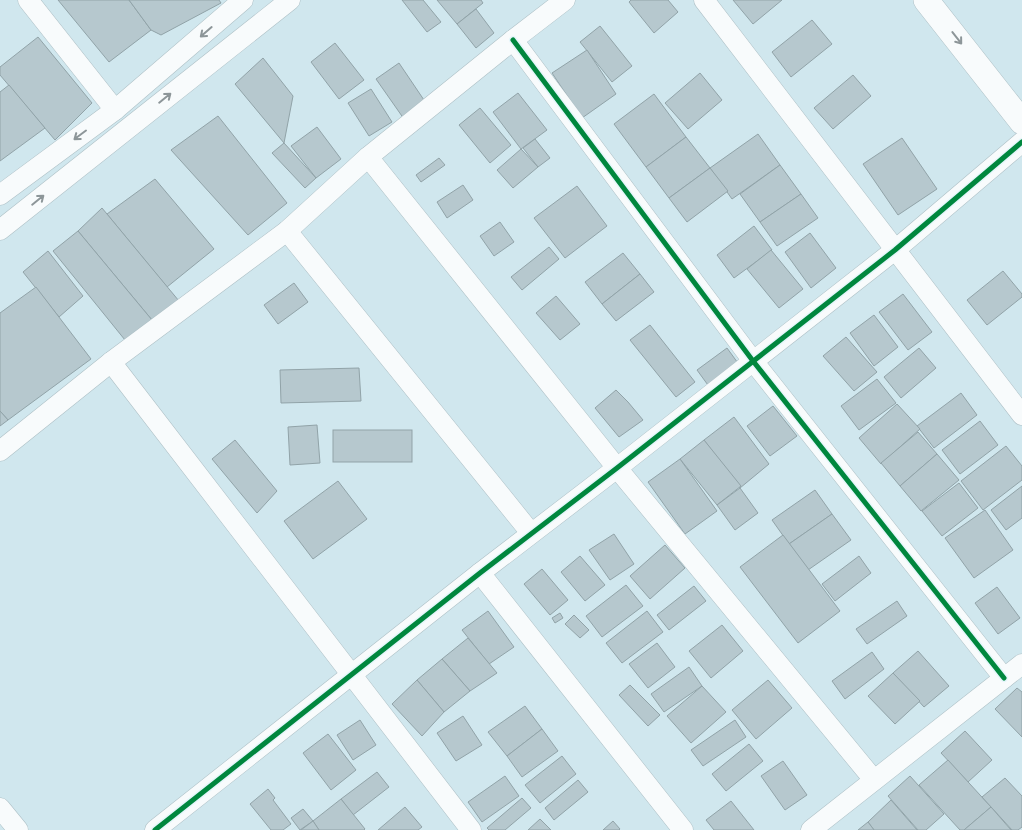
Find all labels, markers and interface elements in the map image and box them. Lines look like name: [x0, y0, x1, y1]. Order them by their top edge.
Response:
one-way arrow: [199, 26, 212, 37]
one-way arrow: [951, 32, 962, 45]
one-way arrow: [158, 93, 171, 104]
one-way arrow: [73, 130, 87, 140]
one-way arrow: [31, 194, 44, 205]

